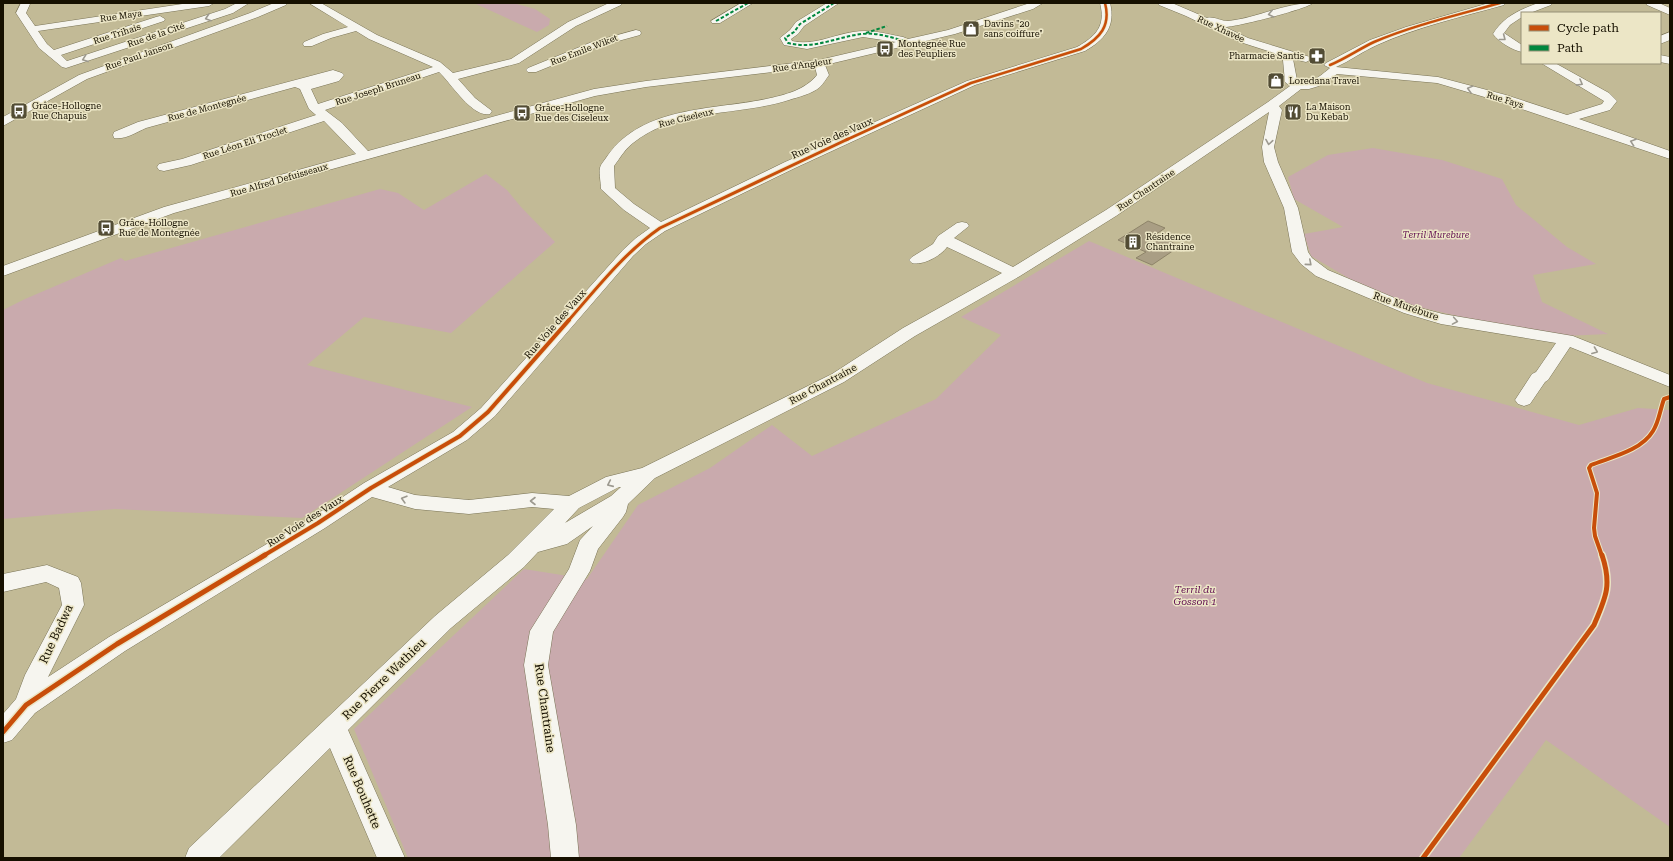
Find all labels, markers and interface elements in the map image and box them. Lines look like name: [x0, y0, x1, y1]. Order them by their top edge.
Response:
street label: Rue Maya: [99, 8, 143, 24]
one-way arrow: [1268, 9, 1274, 17]
legend: [1521, 12, 1661, 64]
one-way arrow: [205, 13, 212, 21]
street label: Rue Xhavée: [1196, 14, 1246, 44]
shop icon: Davins "20 sans coiffure": [961, 19, 981, 39]
place label: Davins "20 sans coiffure": [984, 19, 1043, 39]
street label: Rue de la Cité: [126, 21, 186, 49]
text: Cycle path: [1557, 21, 1619, 35]
street label: Rue Trihais: [92, 22, 142, 46]
street label: Rue Emile Wiket: [549, 32, 620, 67]
one-way arrow: [1498, 33, 1506, 40]
bus stop icon: Montegnée Rue des Peupliers: [875, 39, 895, 59]
place label: Montegnée Rue des Peupliers: [898, 39, 966, 59]
street label: Rue Paul Janson: [104, 40, 174, 72]
text: Path: [1557, 41, 1583, 55]
pharmacy icon: Pharmacie Santis: [1307, 46, 1327, 66]
place label: Pharmacie Santis: [1229, 51, 1304, 61]
one-way arrow: [82, 55, 89, 63]
street label: Rue d'Angleur: [772, 56, 833, 74]
street label: Rue Joseph Bruneau: [334, 70, 422, 108]
shop icon: Loredana Travel: [1266, 71, 1286, 91]
place label: Loredana Travel: [1289, 76, 1359, 86]
one-way arrow: [1576, 78, 1584, 85]
one-way arrow: [1467, 85, 1474, 94]
street label: Rue Fays: [1485, 90, 1525, 110]
street label: Rue de Montegnée: [167, 93, 247, 123]
bus stop icon: Grâce-Hollogne Rue Chapuis: [9, 101, 29, 121]
place label: Grâce-Hollogne Rue Chapuis: [32, 101, 101, 121]
restaurant icon: La Maison Du Kebab: [1283, 102, 1303, 122]
place label: La Maison Du Kebab: [1306, 102, 1351, 122]
bus stop icon: Grâce-Hollogne Rue des Ciseleux: [512, 103, 532, 123]
place label: Grâce-Hollogne Rue des Ciseleux: [535, 103, 609, 123]
street label: Rue Ciseleux: [658, 106, 715, 130]
street label: Rue Voie des Vaux: [790, 115, 875, 161]
street label: Rue Léon Eli Troclet: [202, 124, 289, 161]
one-way arrow: [1265, 139, 1274, 145]
one-way arrow: [1630, 139, 1637, 147]
street label: Rue Alfred Defuisseaux: [229, 161, 330, 199]
street label: Rue Chantraine: [1115, 167, 1177, 213]
bus stop icon: Grâce-Hollogne Rue de Montegnée: [96, 218, 116, 238]
place label: Grâce-Hollogne Rue de Montegnée: [119, 218, 200, 238]
park label: Terril Murebure: [1403, 230, 1470, 240]
building icon: Résidence Chantraine: [1123, 232, 1143, 252]
place label: Résidence Chantraine: [1146, 232, 1194, 252]
one-way arrow: [1305, 258, 1312, 265]
street label: Rue Voie des Vaux: [522, 287, 588, 361]
street label: Rue Murébure: [1372, 290, 1441, 322]
one-way arrow: [1452, 317, 1458, 325]
one-way arrow: [1592, 346, 1599, 354]
street label: Rue Chantraine: [787, 361, 859, 406]
one-way arrow: [607, 479, 615, 487]
street label: Rue Voie des Vaux: [265, 493, 345, 549]
one-way arrow: [400, 495, 407, 504]
one-way arrow: [530, 497, 536, 505]
park label: Terril du Gosson 1: [1173, 584, 1217, 607]
street label: Rue Badwa: [36, 602, 76, 666]
street label: Rue Pierre Wathieu: [339, 635, 429, 723]
street label: Rue Chantraine: [532, 663, 558, 754]
street label: Rue Bouhette: [340, 753, 384, 831]

